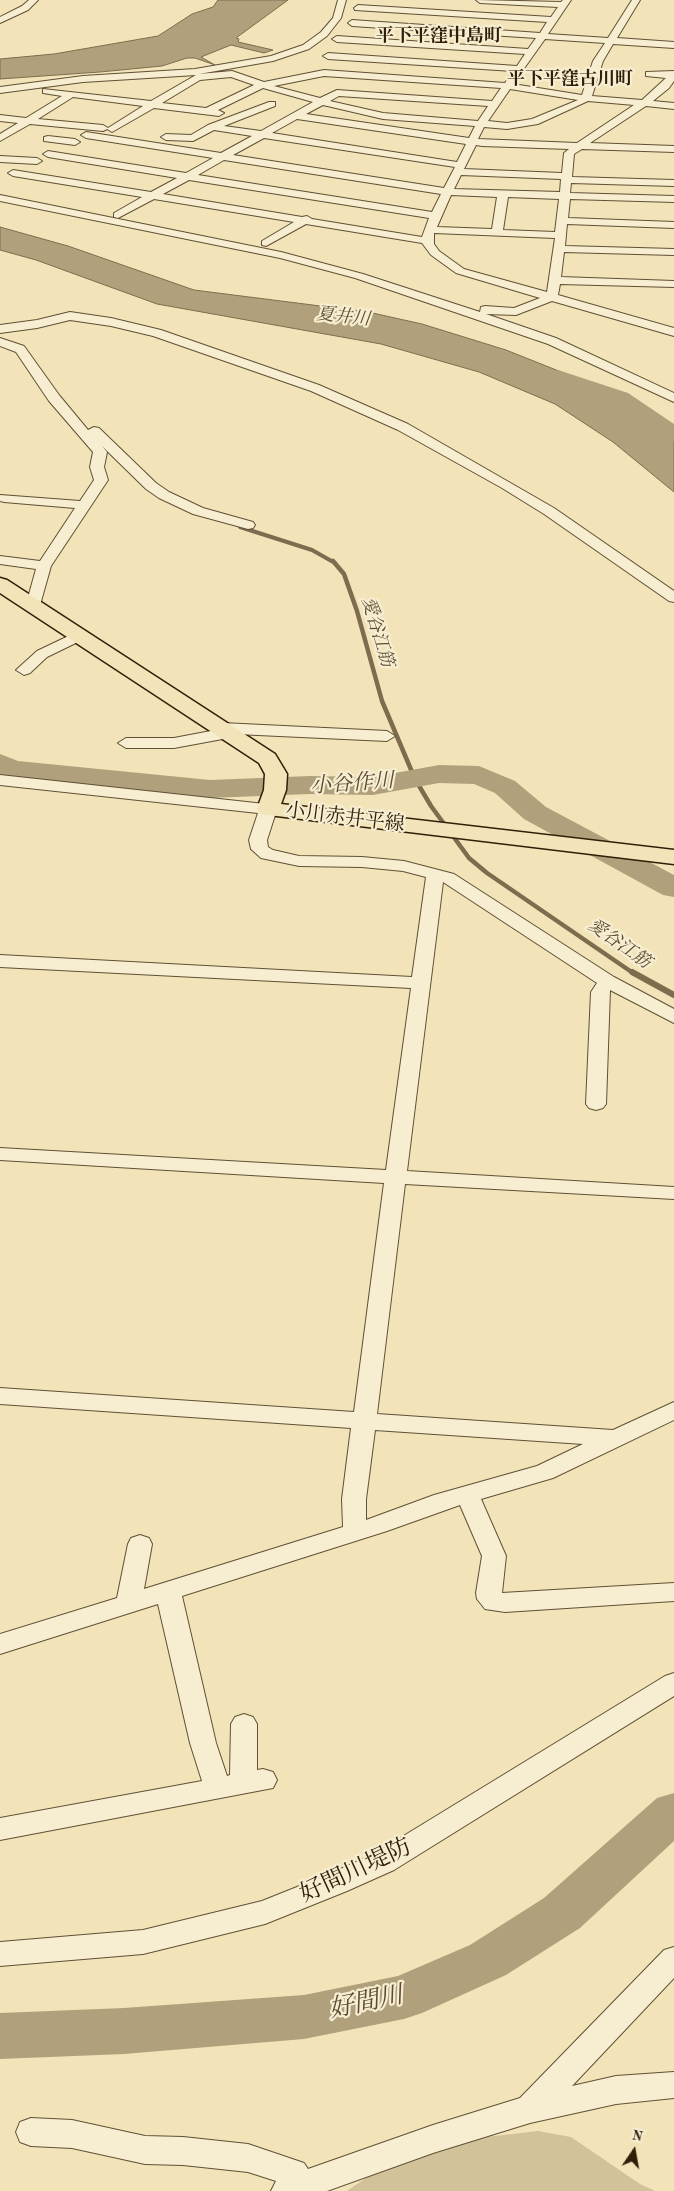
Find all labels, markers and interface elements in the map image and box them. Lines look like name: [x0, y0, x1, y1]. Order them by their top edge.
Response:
district label: 平下平窪中島町: [376, 25, 502, 47]
district label: 平下平窪古川町: [507, 68, 633, 90]
water label: 夏井川: [315, 303, 371, 331]
water label: 愛谷江筋: [356, 594, 398, 670]
water label: 小谷作川: [309, 769, 395, 799]
street label: 小川赤井平線: [284, 799, 406, 837]
water label: 愛谷江筋: [583, 915, 655, 973]
street label: 好間川堤防: [296, 1833, 416, 1909]
water label: 好間川: [326, 1981, 406, 2025]
north arrow: [609, 2126, 659, 2176]
text: N: [630, 2128, 644, 2144]

